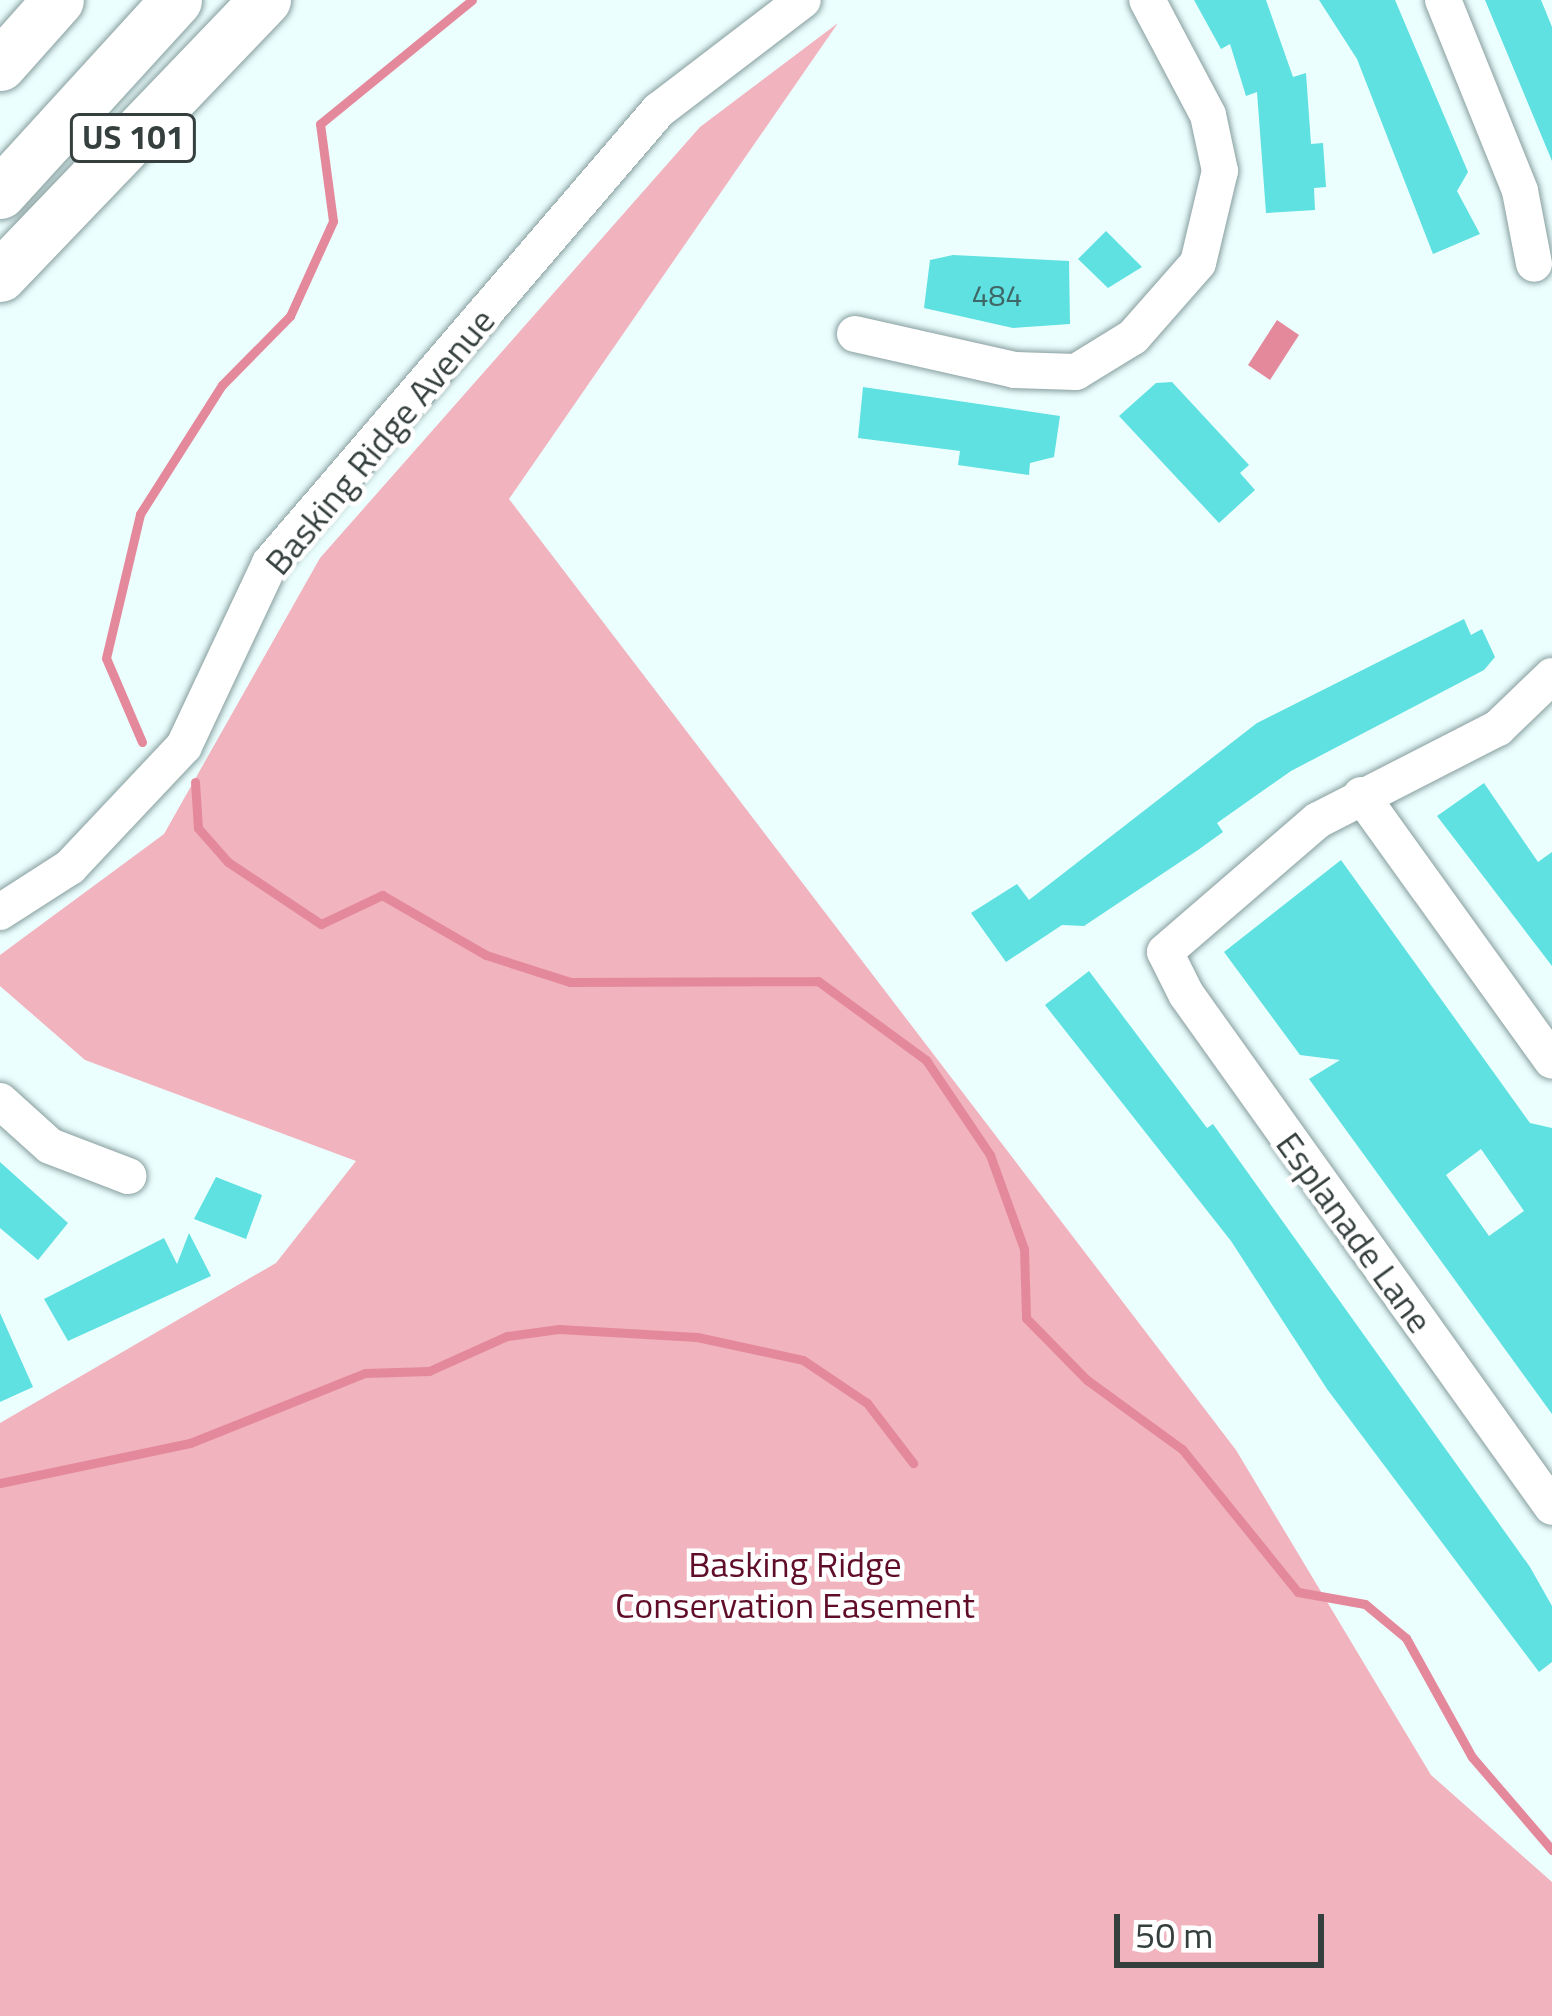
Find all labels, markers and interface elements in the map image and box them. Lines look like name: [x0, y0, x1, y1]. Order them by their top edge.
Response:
road number: US 101: [67, 111, 199, 165]
house number: 484: [972, 277, 1022, 313]
street label: Basking Ridge Avenue: [255, 299, 503, 583]
street label: Esplanade Lane: [1268, 1123, 1442, 1341]
park label: Basking Ridge Conservation Easement: [615, 1541, 975, 1626]
scale bar: [1120, 1890, 1330, 1964]
text: 50 m: [1135, 1907, 1213, 1962]

